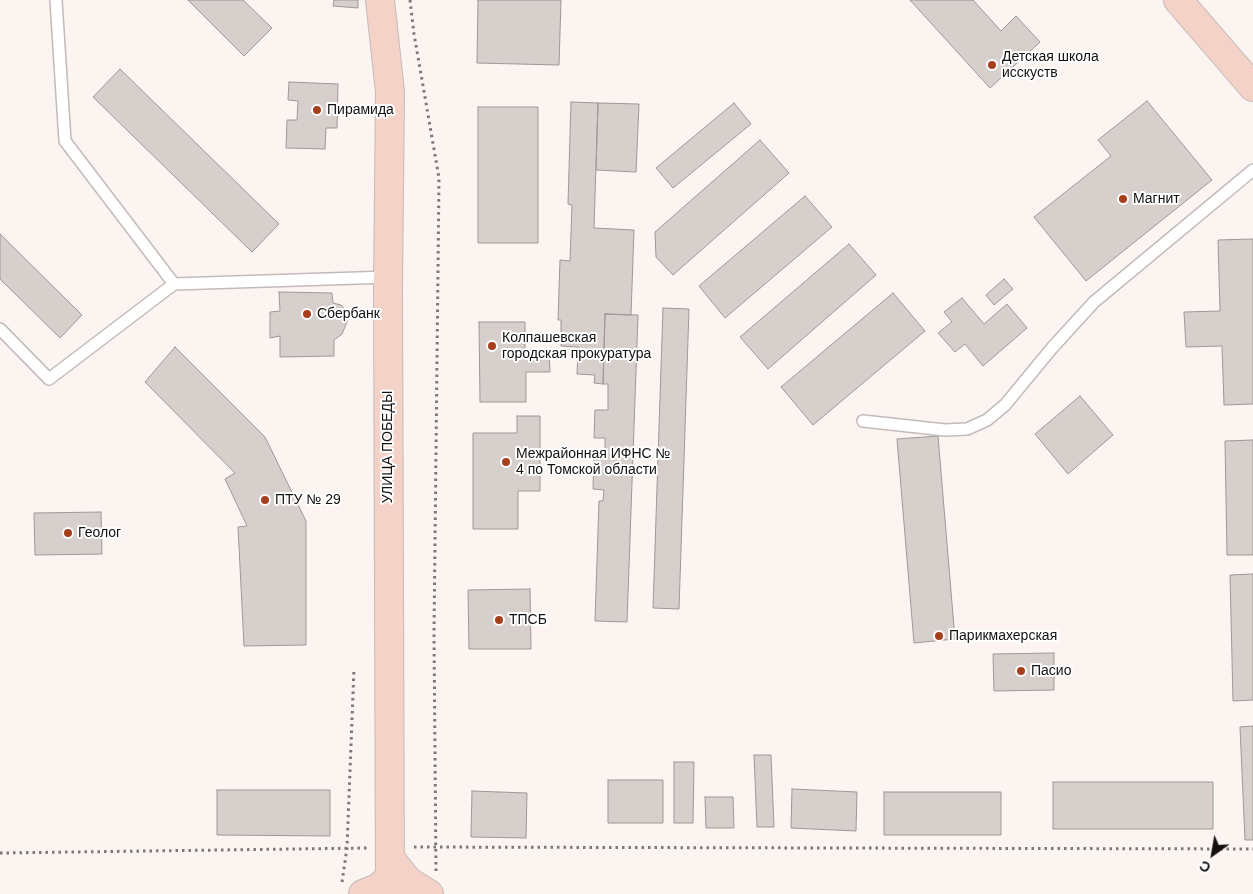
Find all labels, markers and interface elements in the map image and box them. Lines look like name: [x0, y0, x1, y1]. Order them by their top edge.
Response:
place label: Детская школа исскуств: [1002, 49, 1099, 82]
marker: Детская школа исскуств: [986, 59, 998, 71]
place label: Пирамида: [327, 102, 394, 118]
marker: Пирамида: [311, 104, 323, 116]
place label: Магнит: [1133, 191, 1180, 207]
marker: Магнит: [1117, 193, 1129, 205]
place label: Сбербанк: [317, 306, 380, 322]
marker: Сбербанк: [301, 308, 313, 320]
place label: Колпашевская городская прокуратура: [502, 330, 651, 362]
marker: Колпашевская городская прокуратура: [486, 340, 498, 352]
street label: УЛИЦА ПОБЕДЫ: [380, 391, 396, 503]
place label: Межрайонная ИФНС № 4 по Томской области: [516, 446, 671, 478]
marker: Межрайонная ИФНС № 4 по Томской области: [500, 456, 512, 468]
place label: ПТУ № 29: [275, 492, 341, 508]
marker: ПТУ № 29: [259, 494, 271, 506]
place label: Геолог: [78, 525, 121, 541]
marker: Геолог: [62, 527, 74, 539]
place label: ТПСБ: [509, 612, 547, 628]
marker: ТПСБ: [493, 614, 505, 626]
place label: Парикмахерская: [949, 628, 1057, 644]
marker: Парикмахерская: [933, 630, 945, 642]
place label: Пасио: [1031, 663, 1071, 679]
marker: Пасио: [1015, 665, 1027, 677]
north arrow: [1188, 829, 1238, 879]
text: С: [1197, 857, 1214, 876]

